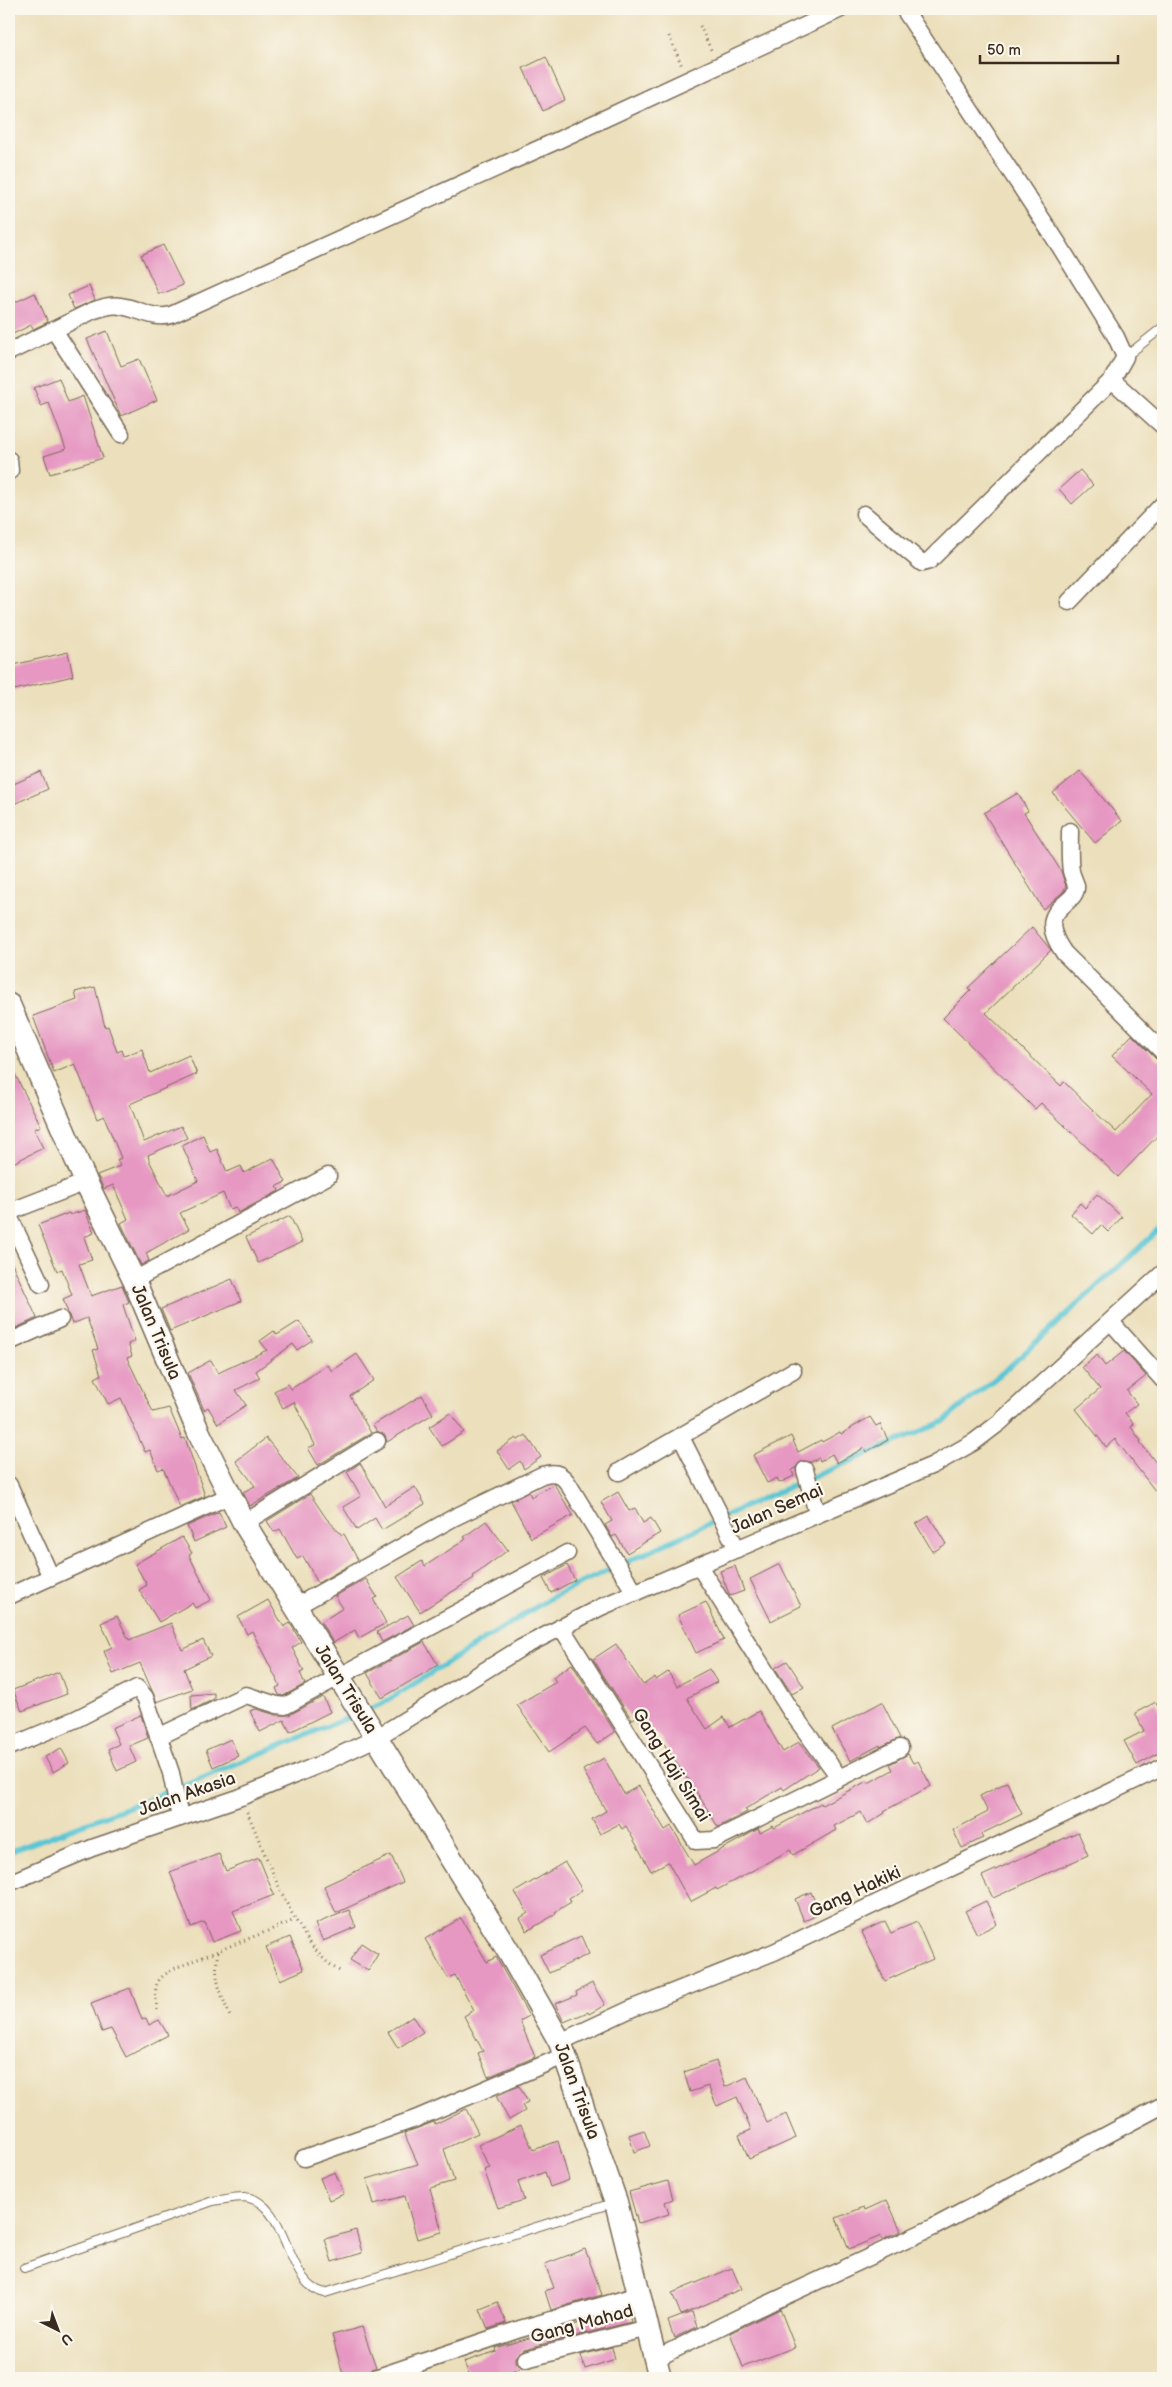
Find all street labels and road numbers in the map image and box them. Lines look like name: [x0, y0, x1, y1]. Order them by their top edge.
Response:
street label: Jalan Trisula: [127, 1281, 185, 1383]
street label: Jalan Semai: [728, 1479, 826, 1539]
street label: Jalan Trisula: [310, 1640, 382, 1738]
street label: Gang Haji Simai: [628, 1704, 714, 1826]
street label: Jalan Akasia: [136, 1768, 238, 1820]
street label: Gang Hakiki: [806, 1862, 904, 1922]
street label: Jalan Trisula: [550, 2040, 604, 2142]
street label: Gang Mahad: [528, 2300, 636, 2348]

